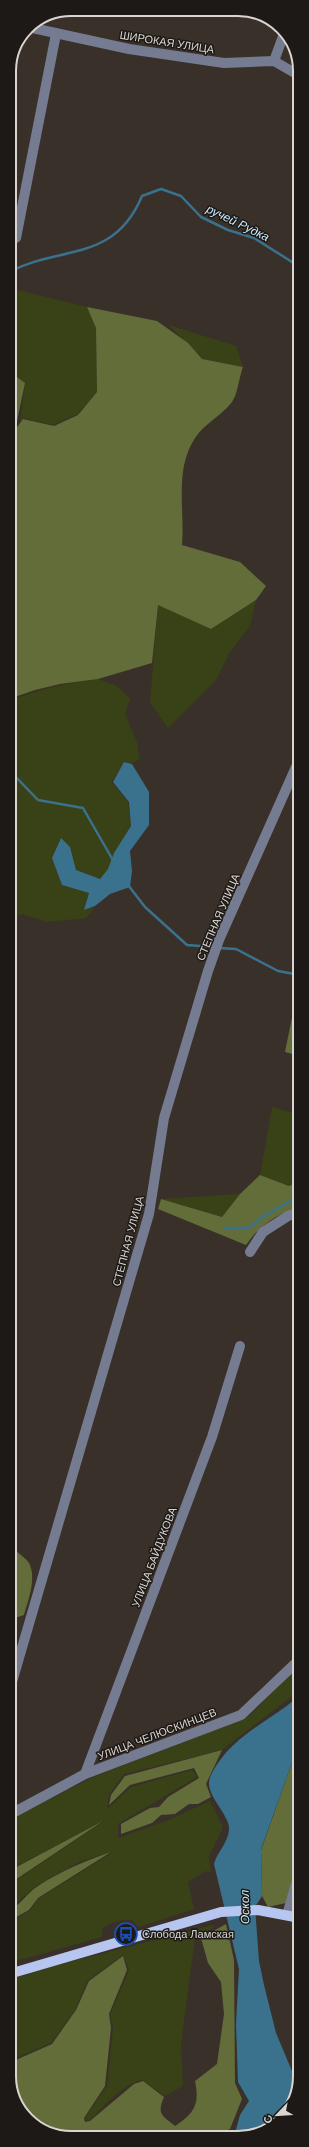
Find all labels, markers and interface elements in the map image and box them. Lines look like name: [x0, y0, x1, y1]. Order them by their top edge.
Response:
street label: ШИРОКАЯ УЛИЦА: [119, 29, 216, 56]
water label: ручей Рудка: [203, 201, 272, 244]
street label: СТЕПНАЯ УЛИЦА: [194, 871, 242, 962]
street label: СТЕПНАЯ УЛИЦА: [110, 1194, 146, 1287]
street label: УЛИЦА БАЙДУКОВА: [129, 1505, 179, 1609]
street label: УЛИЦА ЧЕЛЮСКИНЦЕВ: [96, 1706, 218, 1762]
water label: Оскол: [238, 1890, 252, 1924]
bus stop icon: Слобода Ламская: [113, 1921, 139, 1947]
place label: Слобода Ламская: [142, 1928, 234, 1940]
north arrow: [257, 2095, 297, 2135]
text: С: [261, 2113, 275, 2125]

